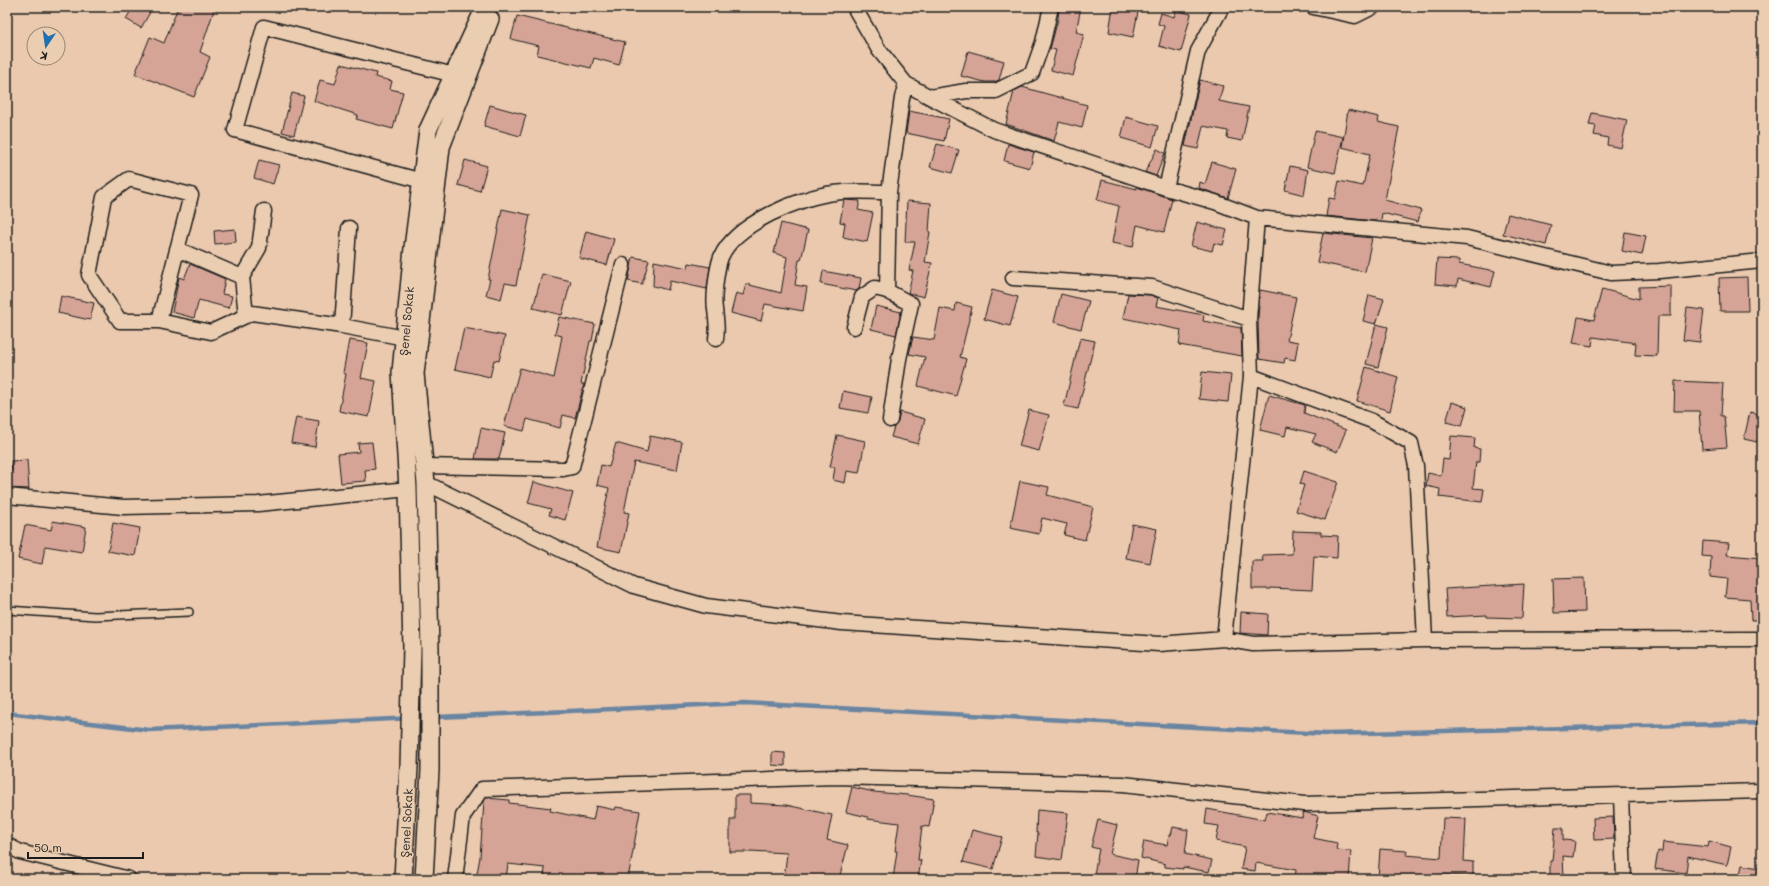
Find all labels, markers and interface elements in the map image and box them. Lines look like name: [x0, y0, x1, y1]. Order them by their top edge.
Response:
north arrow: [26, 26, 66, 66]
text: K: [38, 48, 49, 64]
street label: Şenel Sokak: [395, 286, 417, 356]
street label: Şenel Sokak: [396, 788, 416, 858]
scale bar: [28, 834, 143, 860]
text: 50 m: [34, 839, 62, 855]

